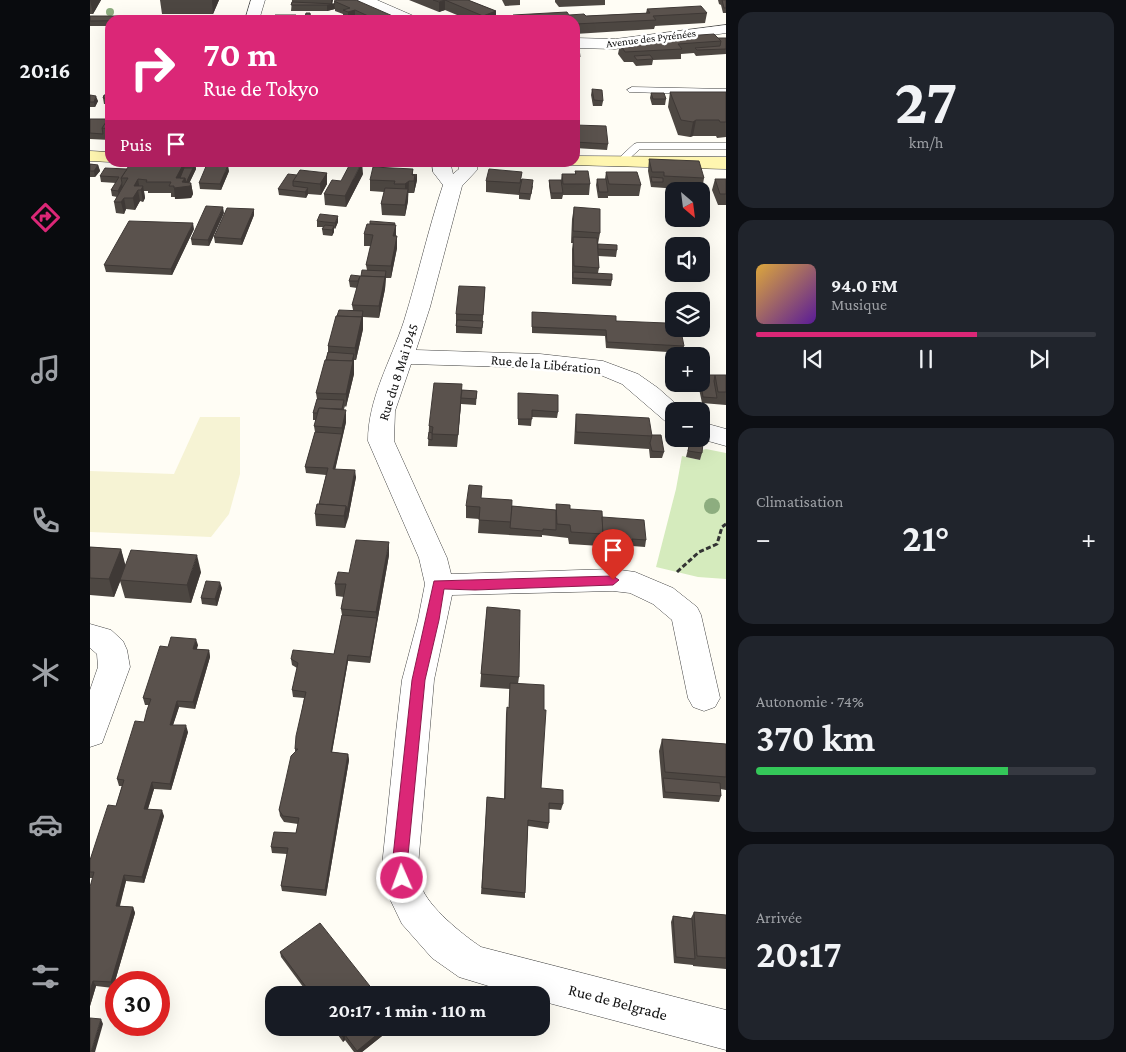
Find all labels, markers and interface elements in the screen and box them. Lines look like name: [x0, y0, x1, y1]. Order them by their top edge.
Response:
street label: Avenue des Pyrénées: [605, 27, 697, 50]
icon: right: [120, 35, 185, 100]
text: 70 m: [203, 35, 277, 74]
text: 20:16: [20, 58, 70, 83]
text: 27: [894, 65, 958, 137]
text: Rue de Tokyo: [203, 76, 319, 101]
icon: arrive: [162, 130, 190, 158]
text: Puis: [120, 134, 152, 155]
text: km/h: [909, 134, 943, 151]
north arrow: [665, 182, 710, 228]
map controls: [665, 182, 710, 447]
icon: directions: [28, 200, 63, 235]
button: sound: [665, 237, 710, 282]
text: 94.0 FM: [831, 275, 898, 296]
button: layers: [665, 292, 710, 337]
text: Musique: [831, 296, 887, 313]
street label: Rue du 8 Mai 1945: [375, 321, 421, 423]
icon: previous: [799, 345, 827, 373]
icon: pause: [912, 345, 940, 373]
icon: next: [1025, 345, 1053, 373]
button: +: [665, 347, 710, 392]
street label: Rue de la Libération: [490, 351, 602, 377]
icon: music: [28, 352, 63, 387]
button: −: [665, 402, 710, 447]
text: Climatisation: [756, 493, 843, 510]
icon: phone: [28, 503, 63, 538]
text: 21°: [902, 517, 950, 559]
text: −: [756, 523, 771, 554]
text: +: [1081, 523, 1096, 554]
pin: [592, 529, 634, 580]
icon: arrive: [599, 536, 627, 564]
icon: climate: [28, 655, 63, 690]
text: Autonomie · 74%: [756, 693, 864, 710]
text: 370 km: [756, 717, 875, 759]
icon: car: [28, 807, 63, 842]
position arrow: [375, 851, 427, 903]
text: Arrivée: [756, 909, 802, 926]
text: 20:17: [756, 933, 842, 975]
icon: filters: [28, 959, 63, 994]
speed limit sign: 30: [105, 971, 170, 1036]
street label: Rue de Belgrade: [566, 981, 669, 1024]
text: 20:17 · 1 min · 110 m: [329, 1000, 486, 1021]

